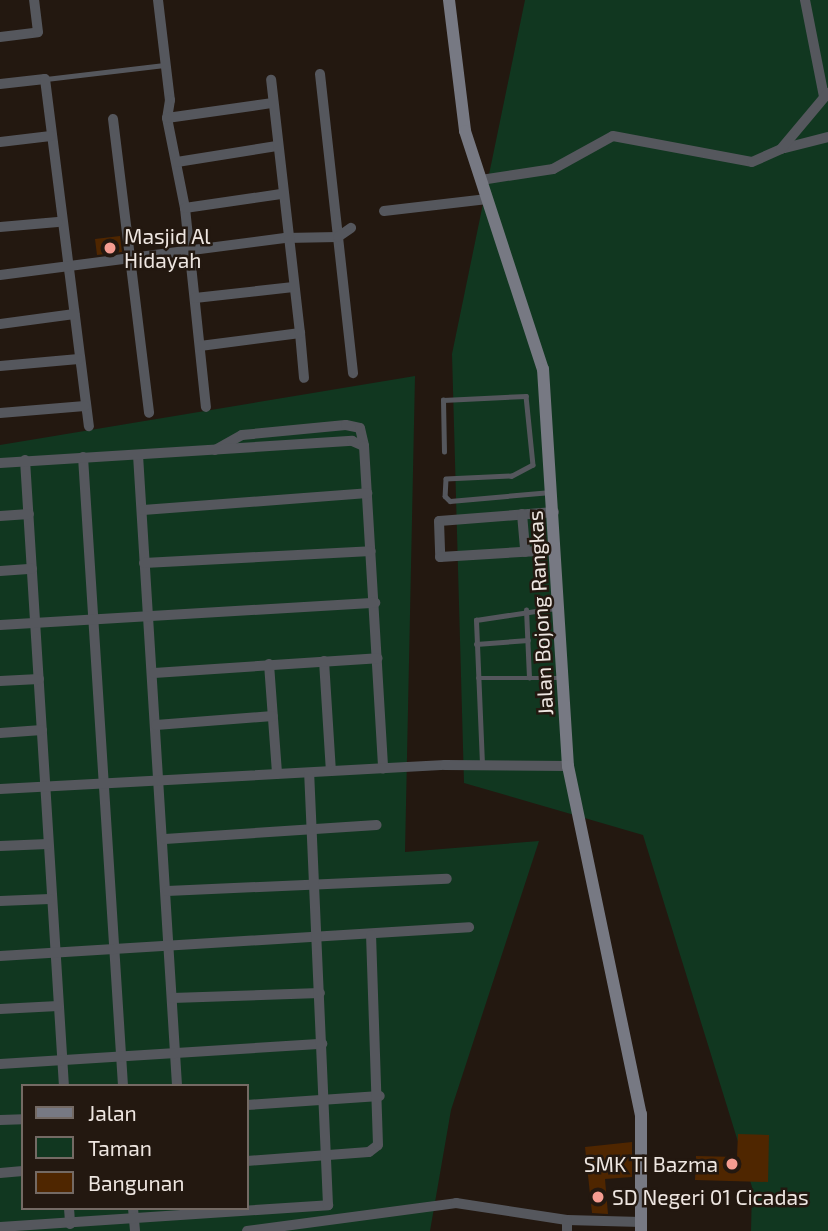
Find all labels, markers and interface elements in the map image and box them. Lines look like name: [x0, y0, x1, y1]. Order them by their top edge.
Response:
place label: Masjid Al Hidayah: [124, 223, 211, 273]
marker: Masjid Al Hidayah: [102, 240, 118, 256]
street label: Jalan Bojong Rangkas: [522, 510, 558, 716]
legend: [21, 1084, 248, 1210]
text: Jalan: [88, 1100, 137, 1125]
text: Taman: [88, 1135, 152, 1160]
place label: SMK TI Bazma: [583, 1151, 718, 1177]
marker: SMK TI Bazma: [724, 1156, 740, 1172]
text: Bangunan: [88, 1170, 184, 1195]
place label: SD Negeri 01 Cicadas: [612, 1184, 809, 1210]
marker: SD Negeri 01 Cicadas: [590, 1189, 606, 1205]

